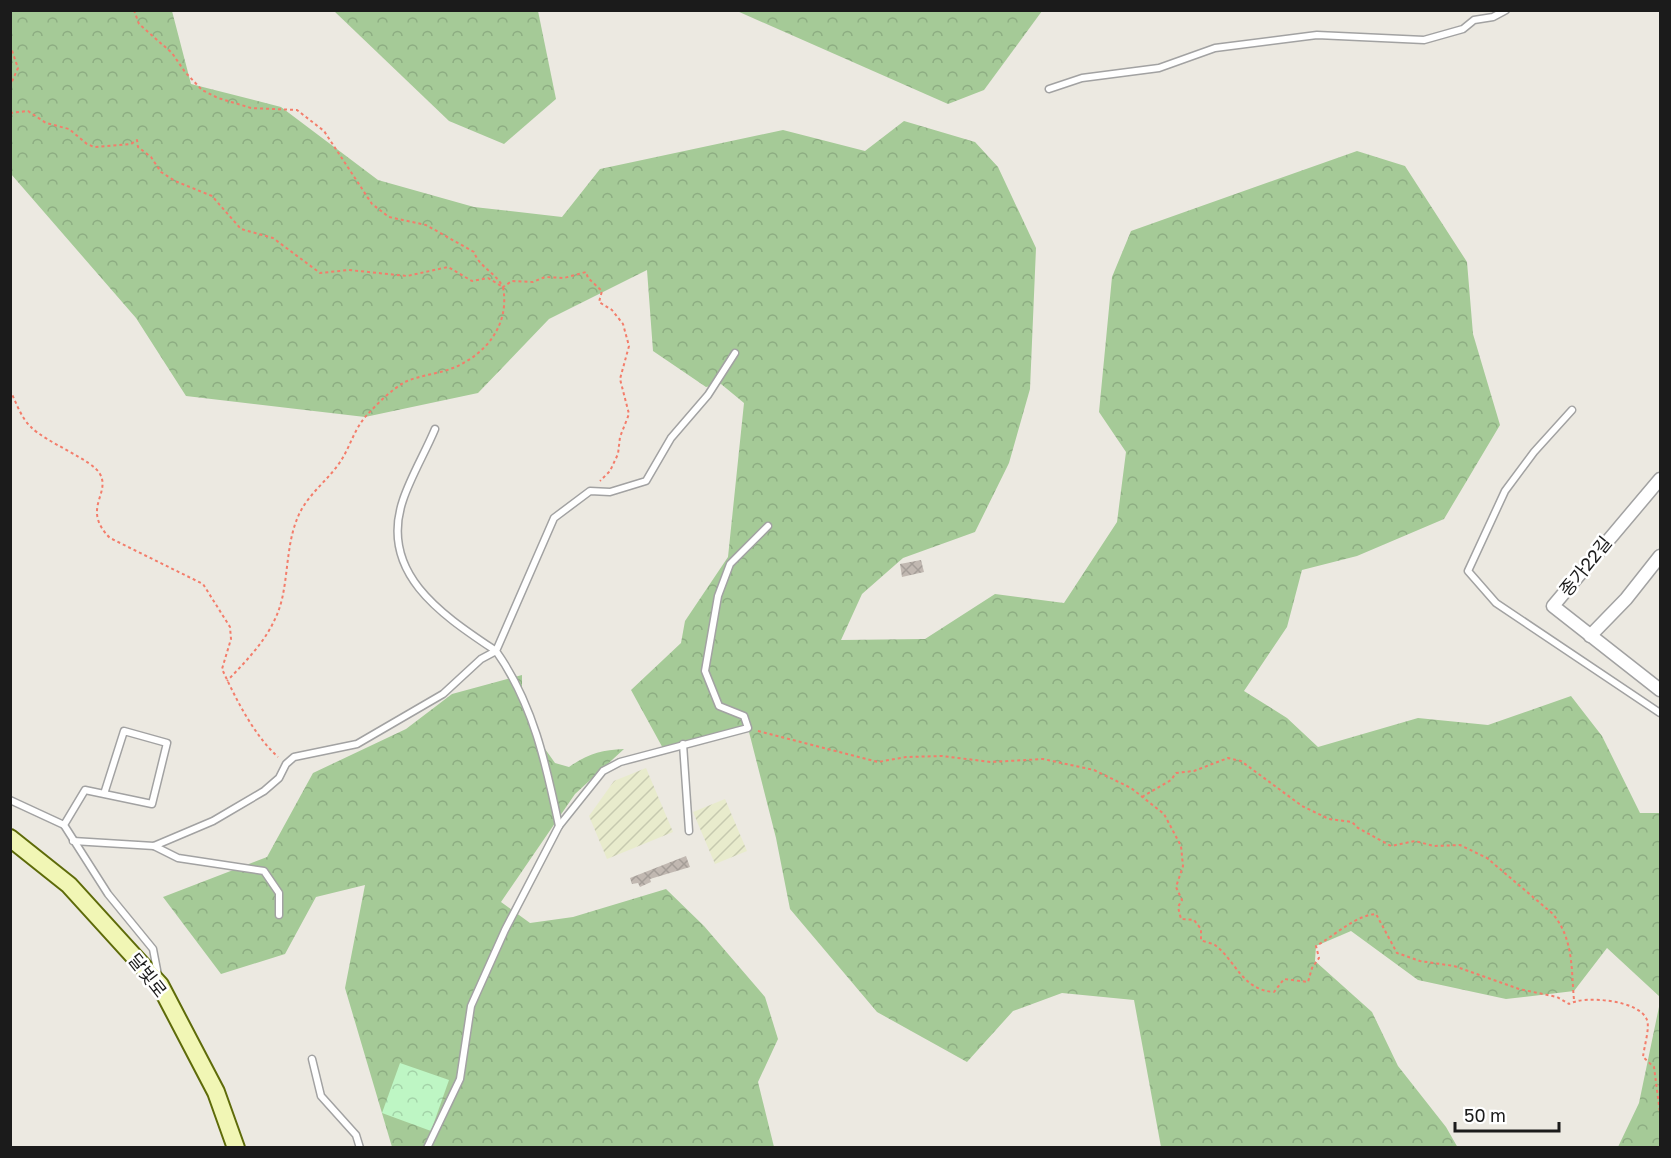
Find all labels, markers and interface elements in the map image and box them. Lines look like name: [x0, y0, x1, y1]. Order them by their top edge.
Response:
street label: 종가22길: [1554, 532, 1616, 600]
street label: 달빛로: [124, 949, 172, 1001]
scale bar: [1455, 1095, 1558, 1133]
text: 50 m: [1464, 1104, 1506, 1126]

